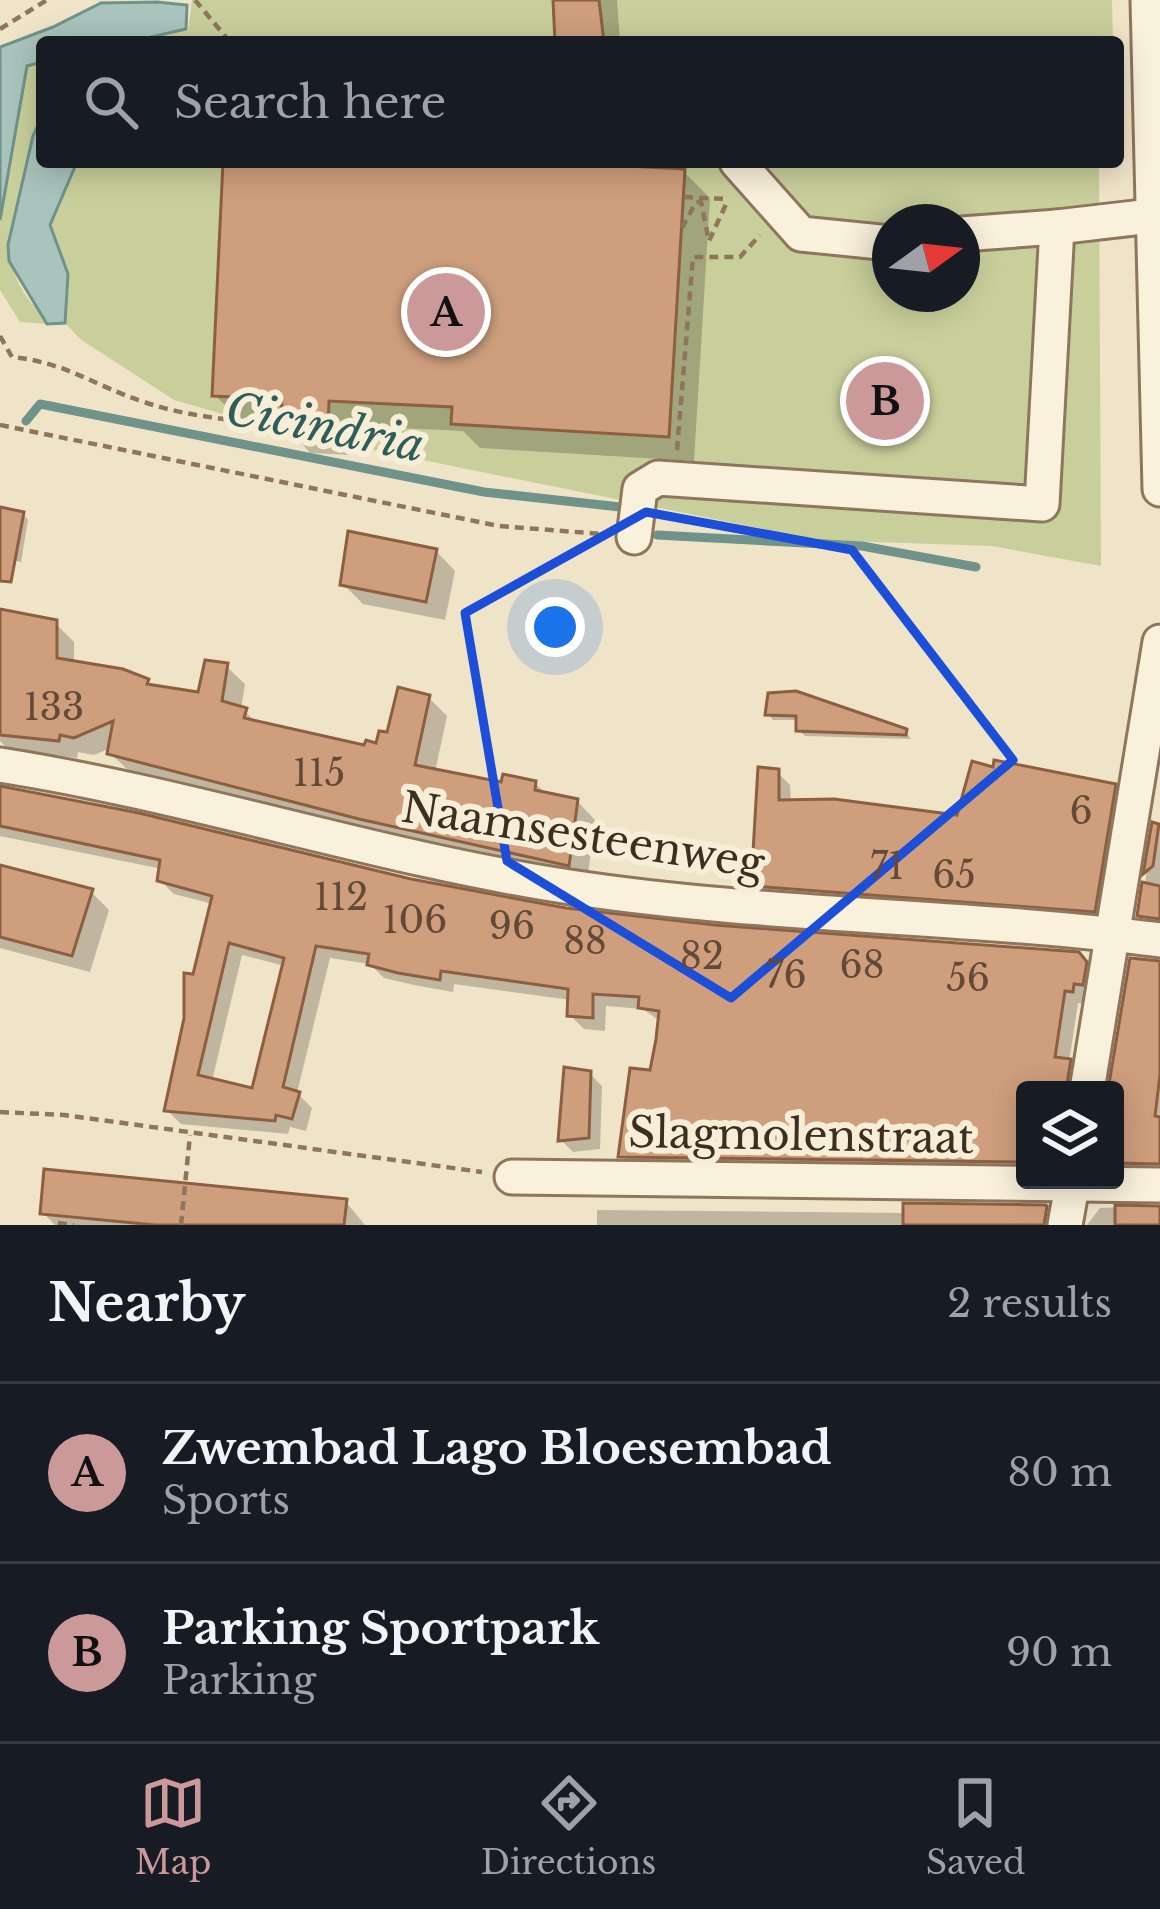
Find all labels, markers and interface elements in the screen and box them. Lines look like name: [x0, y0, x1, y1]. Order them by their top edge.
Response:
search box: [36, 36, 1124, 168]
icon: search: [78, 69, 144, 135]
text: Search here: [174, 74, 446, 130]
north arrow: [872, 204, 980, 312]
pin: A: [407, 267, 485, 357]
pin: B: [846, 356, 924, 446]
water label: Cicindria: [221, 380, 429, 474]
your location: [525, 597, 585, 657]
house number: 133: [24, 685, 84, 730]
house number: 115: [293, 751, 345, 796]
street label: Naamsesteenweg: [398, 781, 769, 889]
house number: 6: [1069, 789, 1093, 834]
house number: 71: [870, 844, 904, 889]
house number: 65: [932, 853, 976, 898]
house number: 112: [314, 875, 368, 920]
house number: 106: [383, 898, 447, 943]
house number: 96: [489, 904, 535, 949]
house number: 88: [563, 919, 607, 964]
house number: 82: [680, 934, 724, 979]
house number: 68: [840, 943, 884, 988]
house number: 76: [765, 953, 807, 998]
house number: 56: [946, 956, 990, 1001]
map controls: [1016, 1081, 1124, 1189]
button: layers: [1016, 1081, 1124, 1189]
street label: Slagmolenstraat: [628, 1106, 974, 1164]
text: Nearby: [48, 1272, 245, 1335]
text: 2 results: [947, 1279, 1112, 1328]
text: Zwembad Lago Bloesembad: [162, 1420, 832, 1476]
text: A: [71, 1448, 103, 1497]
text: 80 m: [1007, 1448, 1112, 1497]
text: Sports: [162, 1476, 290, 1525]
text: Parking Sportpark: [162, 1600, 600, 1656]
text: B: [71, 1628, 103, 1677]
text: 90 m: [1006, 1628, 1112, 1677]
text: Parking: [162, 1656, 316, 1705]
tab: Map: [135, 1770, 211, 1883]
tab: Directions: [481, 1770, 656, 1883]
tab: Saved: [926, 1770, 1025, 1883]

